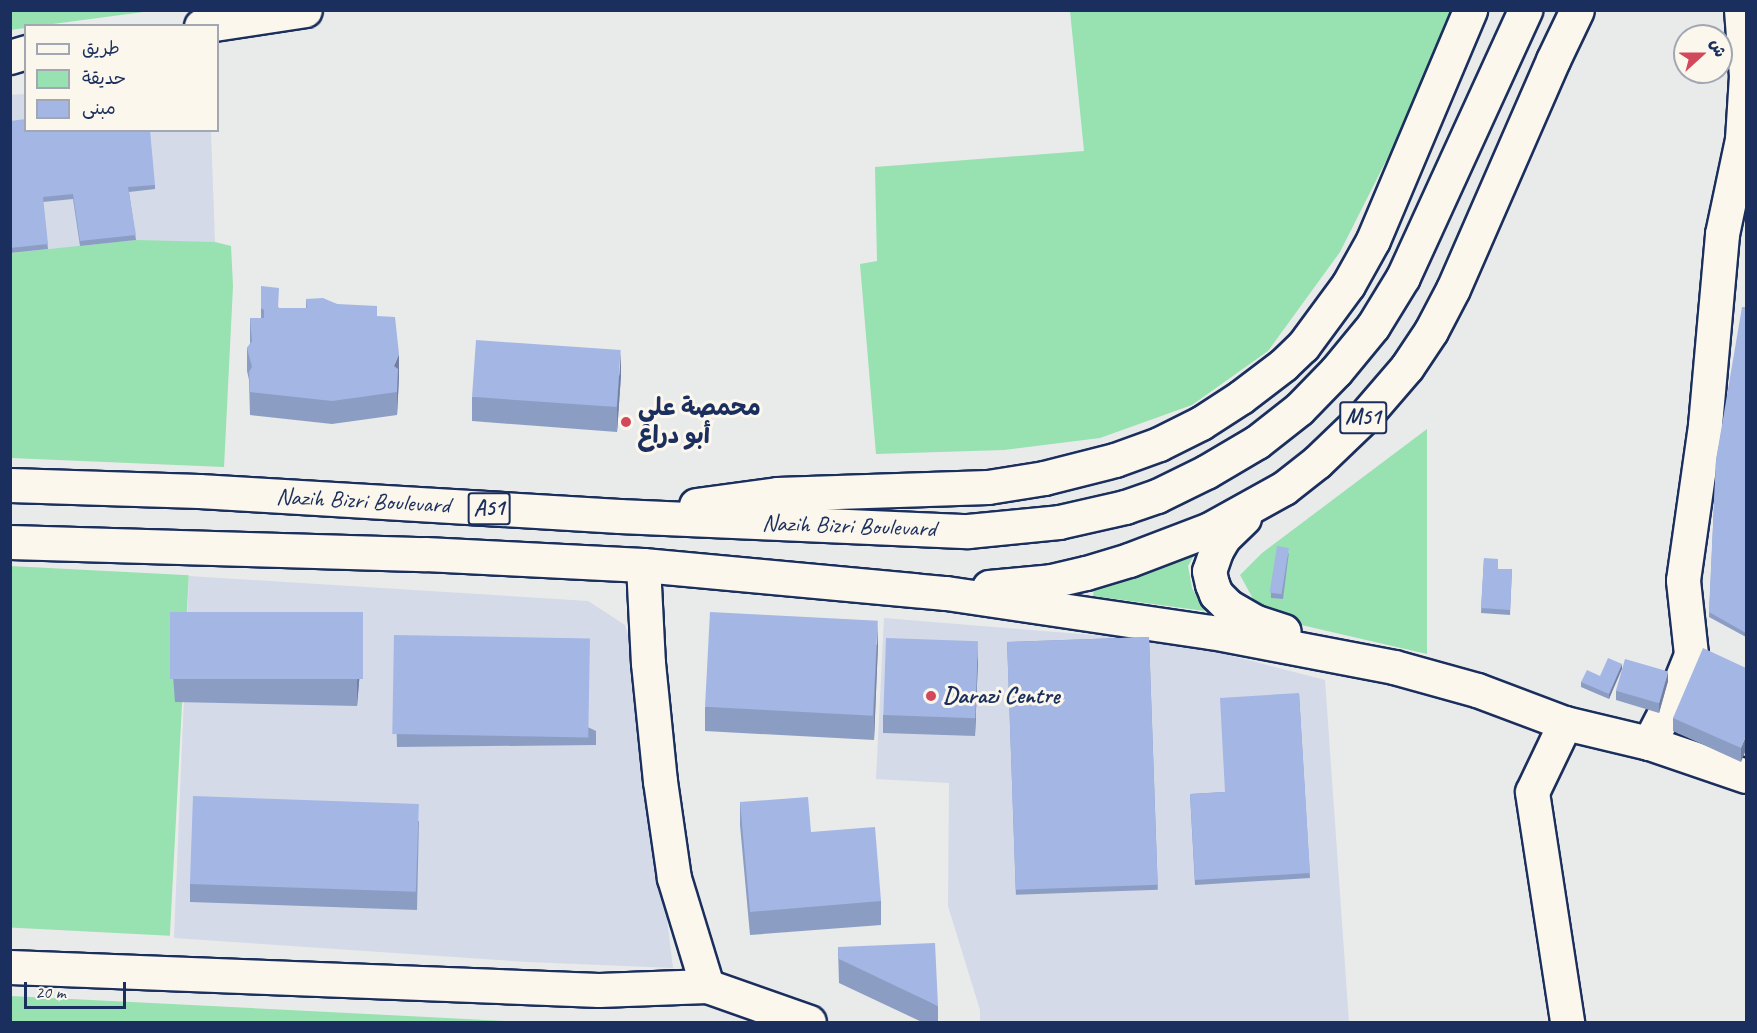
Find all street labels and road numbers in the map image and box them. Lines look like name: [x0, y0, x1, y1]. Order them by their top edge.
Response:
road number: M51: [1339, 399, 1387, 437]
street label: Nazih Bizri Boulevard: [275, 482, 451, 520]
road number: A51: [466, 490, 512, 528]
street label: Nazih Bizri Boulevard: [761, 509, 937, 543]

